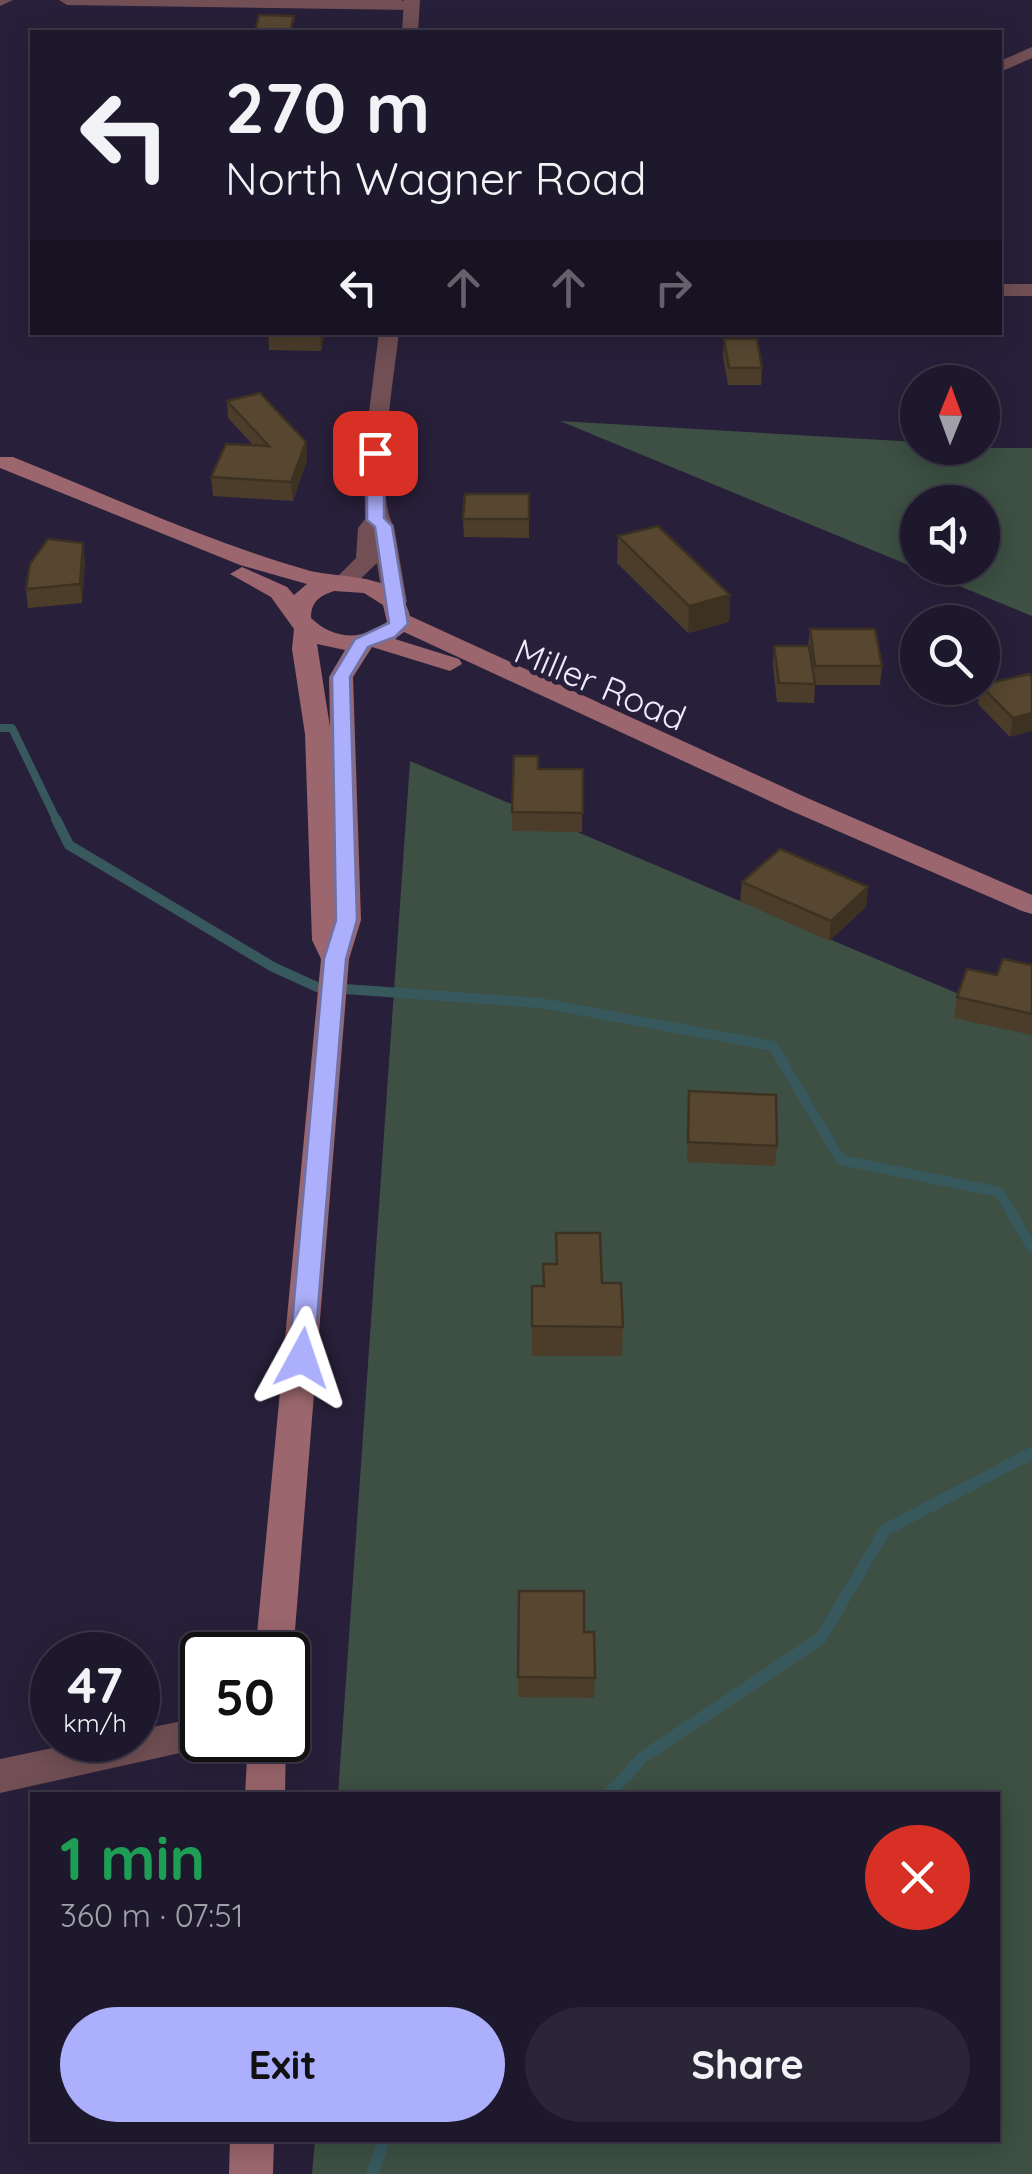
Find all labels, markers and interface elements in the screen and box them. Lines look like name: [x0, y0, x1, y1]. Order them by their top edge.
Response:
text: 270 m: [225, 63, 430, 151]
icon: left: [60, 70, 190, 200]
text: North Wagner Road: [225, 150, 646, 206]
icon: left: [331, 260, 386, 315]
icon: ahead: [436, 260, 491, 315]
icon: ahead: [541, 260, 596, 315]
icon: right: [646, 260, 701, 315]
north arrow: [900, 365, 1000, 465]
map controls: [900, 365, 1000, 705]
pin: [333, 411, 418, 496]
icon: arrive: [348, 426, 403, 481]
button: sound: [900, 485, 1000, 585]
button: search: [900, 605, 1000, 705]
street label: Miller Road: [508, 628, 693, 740]
position arrow: [250, 1306, 354, 1410]
speed limit sign: 50: [180, 1632, 310, 1762]
text: 47: [67, 1653, 123, 1716]
text: km/h: [63, 1707, 127, 1738]
text: 1 min: [60, 1820, 205, 1895]
button: close: [865, 1825, 970, 1930]
text: 360 m · 07:51: [60, 1895, 244, 1935]
button: Exit: [60, 2007, 505, 2122]
button: Share: [525, 2007, 970, 2122]

